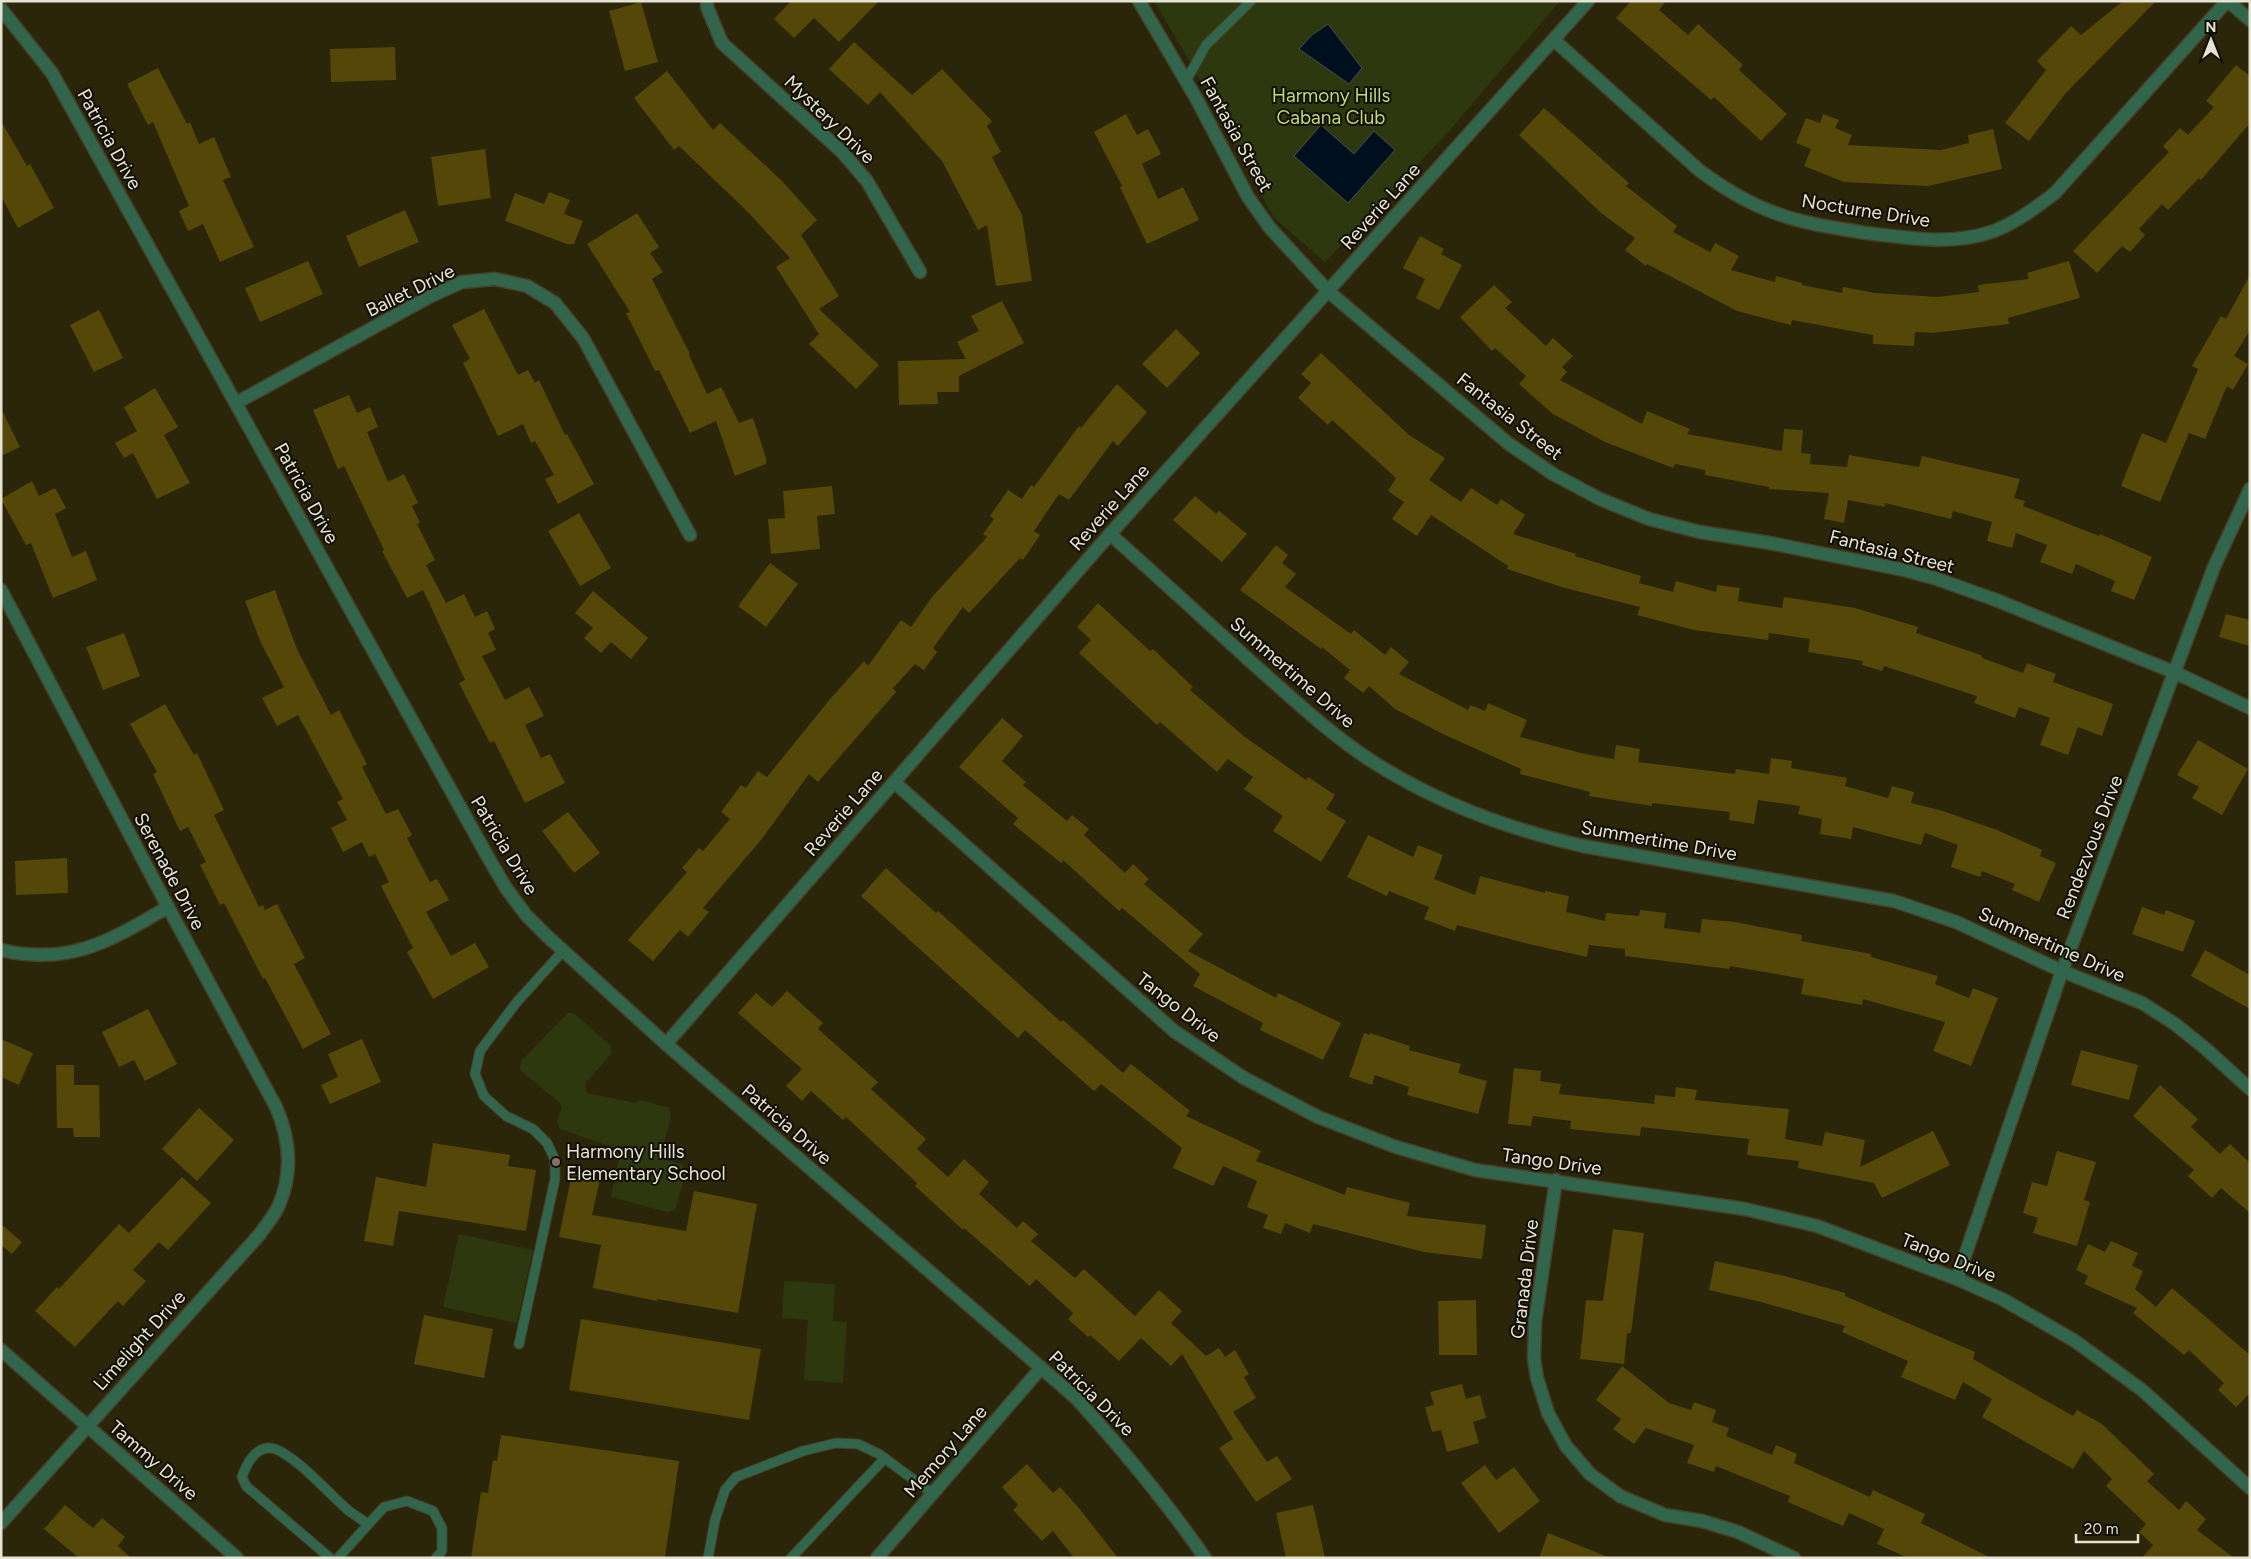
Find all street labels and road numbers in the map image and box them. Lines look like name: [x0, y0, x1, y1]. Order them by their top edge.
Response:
street label: Mystery Drive: [779, 70, 880, 168]
street label: Fantasia Street: [1195, 73, 1278, 196]
street label: Patricia Drive: [72, 85, 147, 194]
street label: Reverie Lane: [1336, 158, 1425, 254]
street label: Nocturne Drive: [1800, 189, 1932, 232]
street label: Ballet Drive: [362, 259, 458, 322]
street label: Fantasia Street: [1452, 368, 1567, 465]
street label: Patricia Drive: [269, 439, 344, 548]
street label: Reverie Lane: [1065, 459, 1154, 555]
street label: Fantasia Street: [1827, 525, 1957, 578]
street label: Summertime Drive: [1225, 612, 1360, 733]
street label: Reverie Lane: [799, 764, 888, 861]
street label: Rendezvous Drive: [2051, 772, 2128, 922]
street label: Patricia Drive: [466, 792, 543, 899]
street label: Serenade Drive: [129, 809, 210, 934]
street label: Summertime Drive: [1579, 815, 1739, 866]
street label: Summertime Drive: [1975, 902, 2129, 987]
street label: Tango Drive: [1132, 967, 1225, 1047]
street label: Patricia Drive: [737, 1079, 836, 1170]
street label: Tango Drive: [1501, 1143, 1603, 1180]
street label: Granada Drive: [1506, 1218, 1543, 1340]
street label: Tango Drive: [1898, 1228, 2000, 1287]
street label: Limelight Drive: [88, 1285, 190, 1395]
street label: Patricia Drive: [1044, 1346, 1139, 1441]
street label: Memory Lane: [899, 1400, 992, 1502]
street label: Tammy Drive: [105, 1416, 203, 1505]

